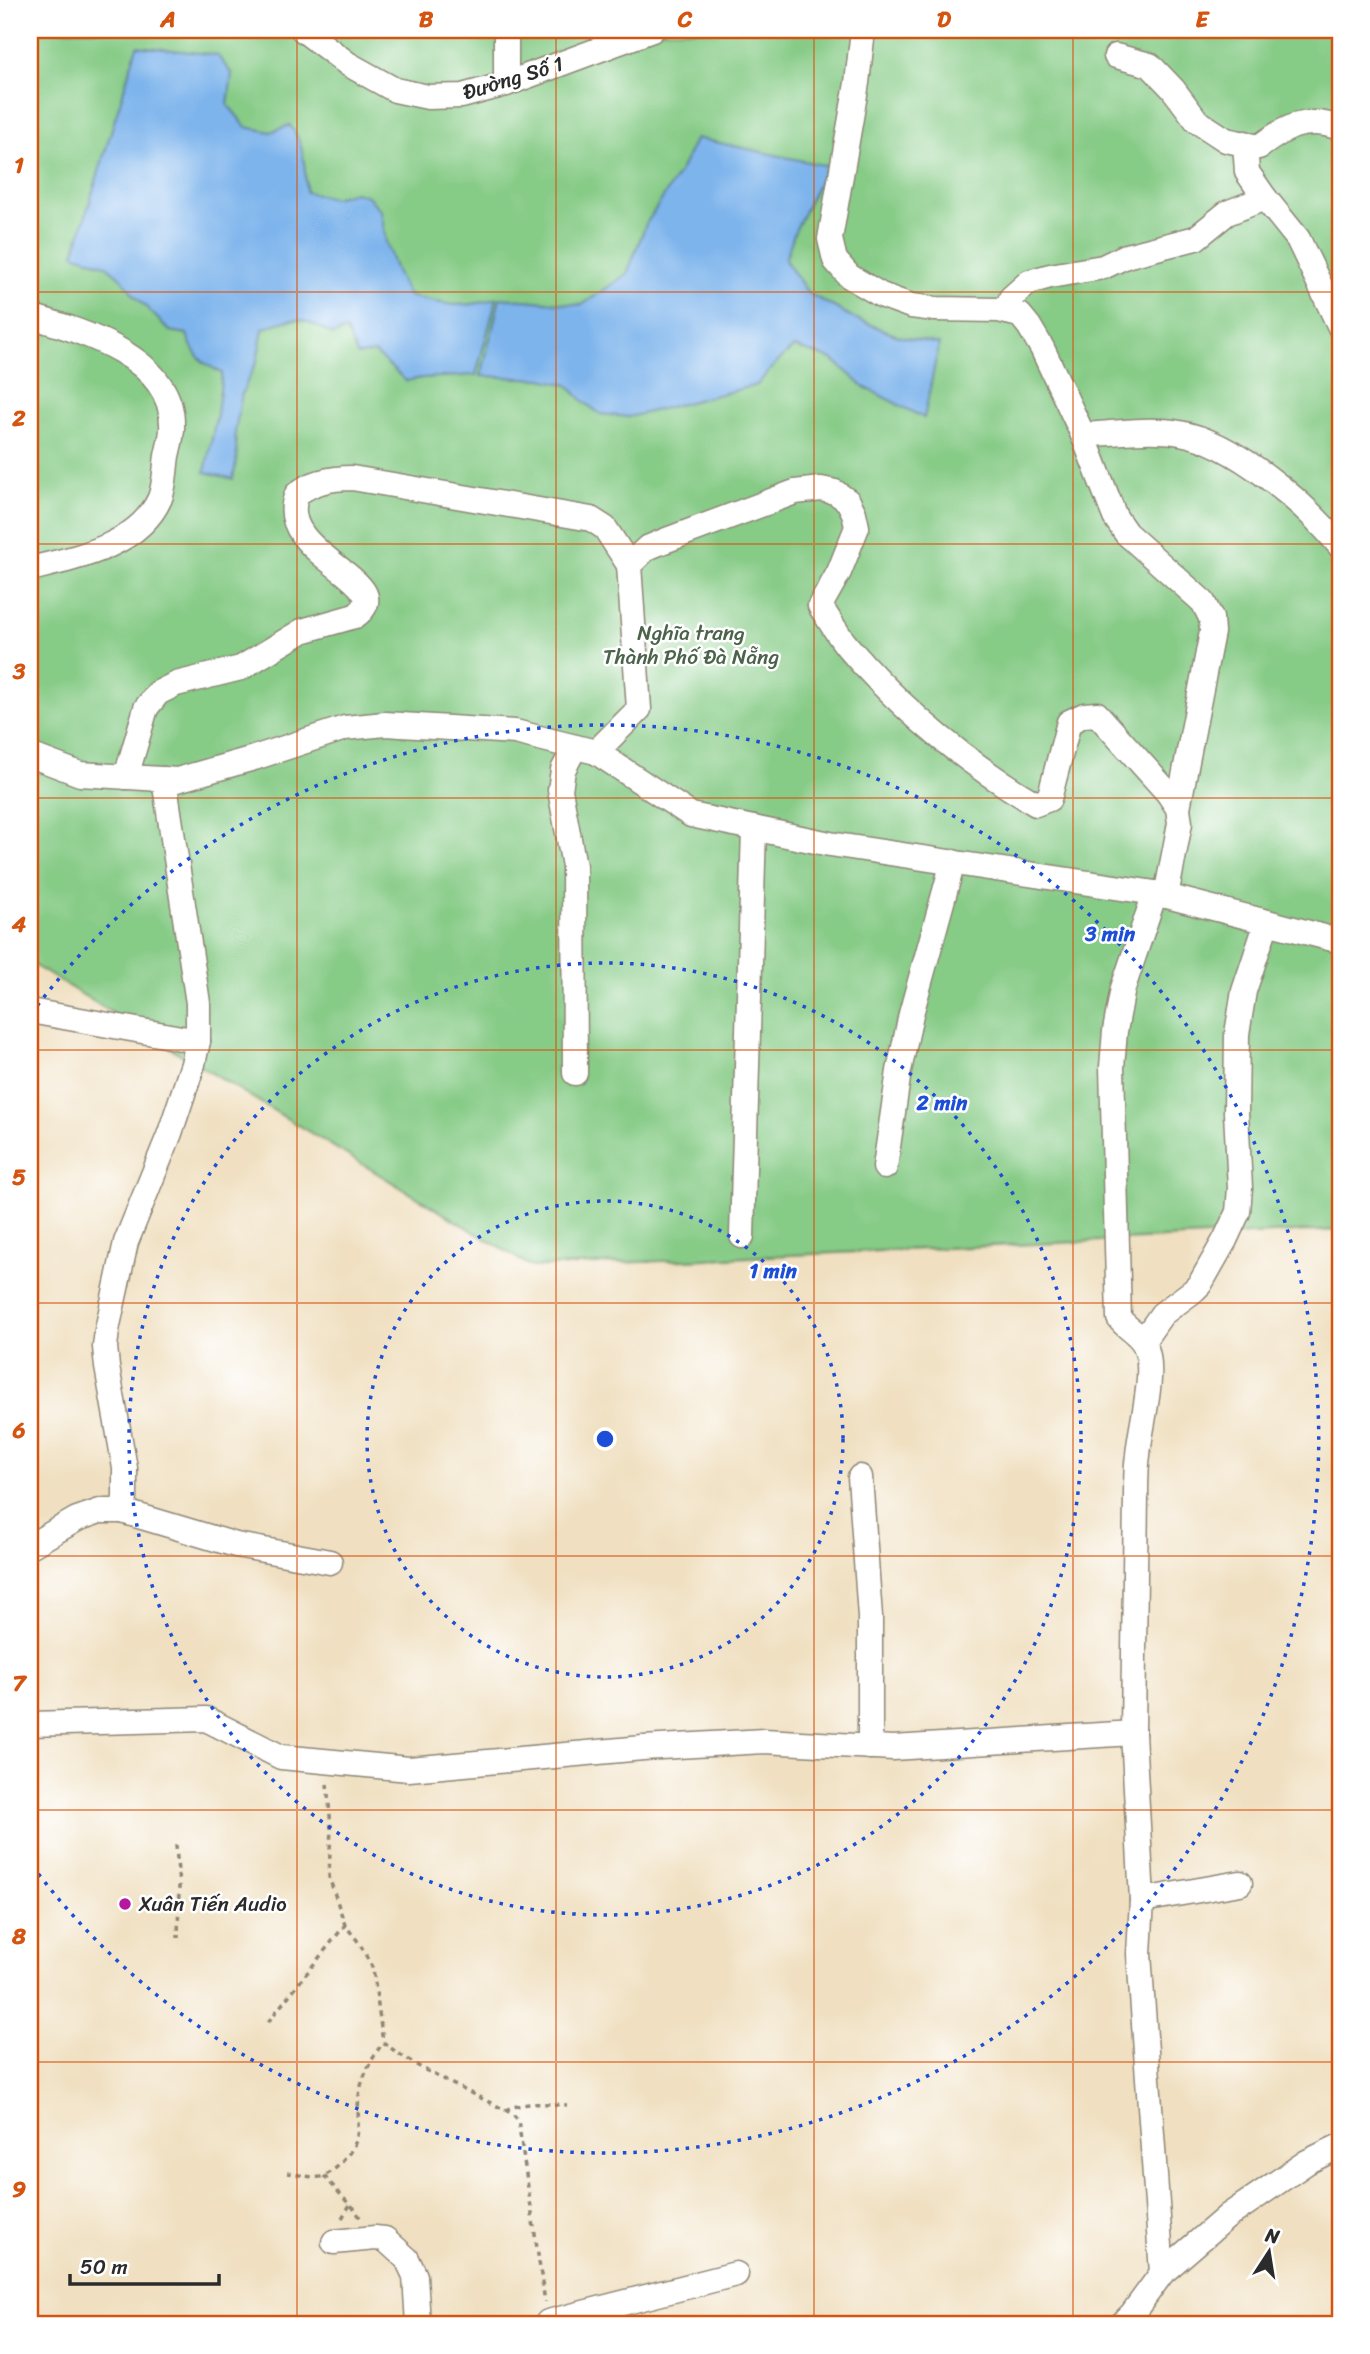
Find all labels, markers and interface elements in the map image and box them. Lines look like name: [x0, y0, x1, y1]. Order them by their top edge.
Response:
text: A: [159, 0, 176, 40]
text: B: [419, 0, 434, 40]
text: C: [677, 0, 693, 40]
text: D: [937, 0, 952, 40]
text: E: [1196, 0, 1211, 40]
street label: Đường Số 1: [458, 45, 568, 111]
text: 1: [14, 145, 24, 186]
text: 2: [11, 398, 26, 439]
park label: Nghĩa trang Thành Phố Đà Nẵng: [603, 614, 779, 676]
text: 3: [12, 651, 26, 692]
text: 4: [11, 904, 27, 945]
text: 3 min: [1084, 915, 1136, 953]
text: 2 min: [916, 1084, 968, 1122]
text: 5: [12, 1157, 26, 1198]
text: 1 min: [749, 1252, 798, 1290]
text: 6: [11, 1410, 26, 1451]
centre of rings: [593, 1427, 617, 1451]
text: 7: [12, 1663, 27, 1704]
place label: Xuân Tiến Audio: [138, 1885, 287, 1923]
marker: Xuân Tiến Audio: [117, 1896, 133, 1912]
text: 8: [11, 1916, 26, 1957]
text: 9: [12, 2169, 26, 2210]
north arrow: [1234, 2218, 1304, 2288]
text: N: [1262, 2218, 1283, 2254]
scale bar: [70, 2242, 219, 2286]
text: 50 m: [80, 2248, 128, 2286]

